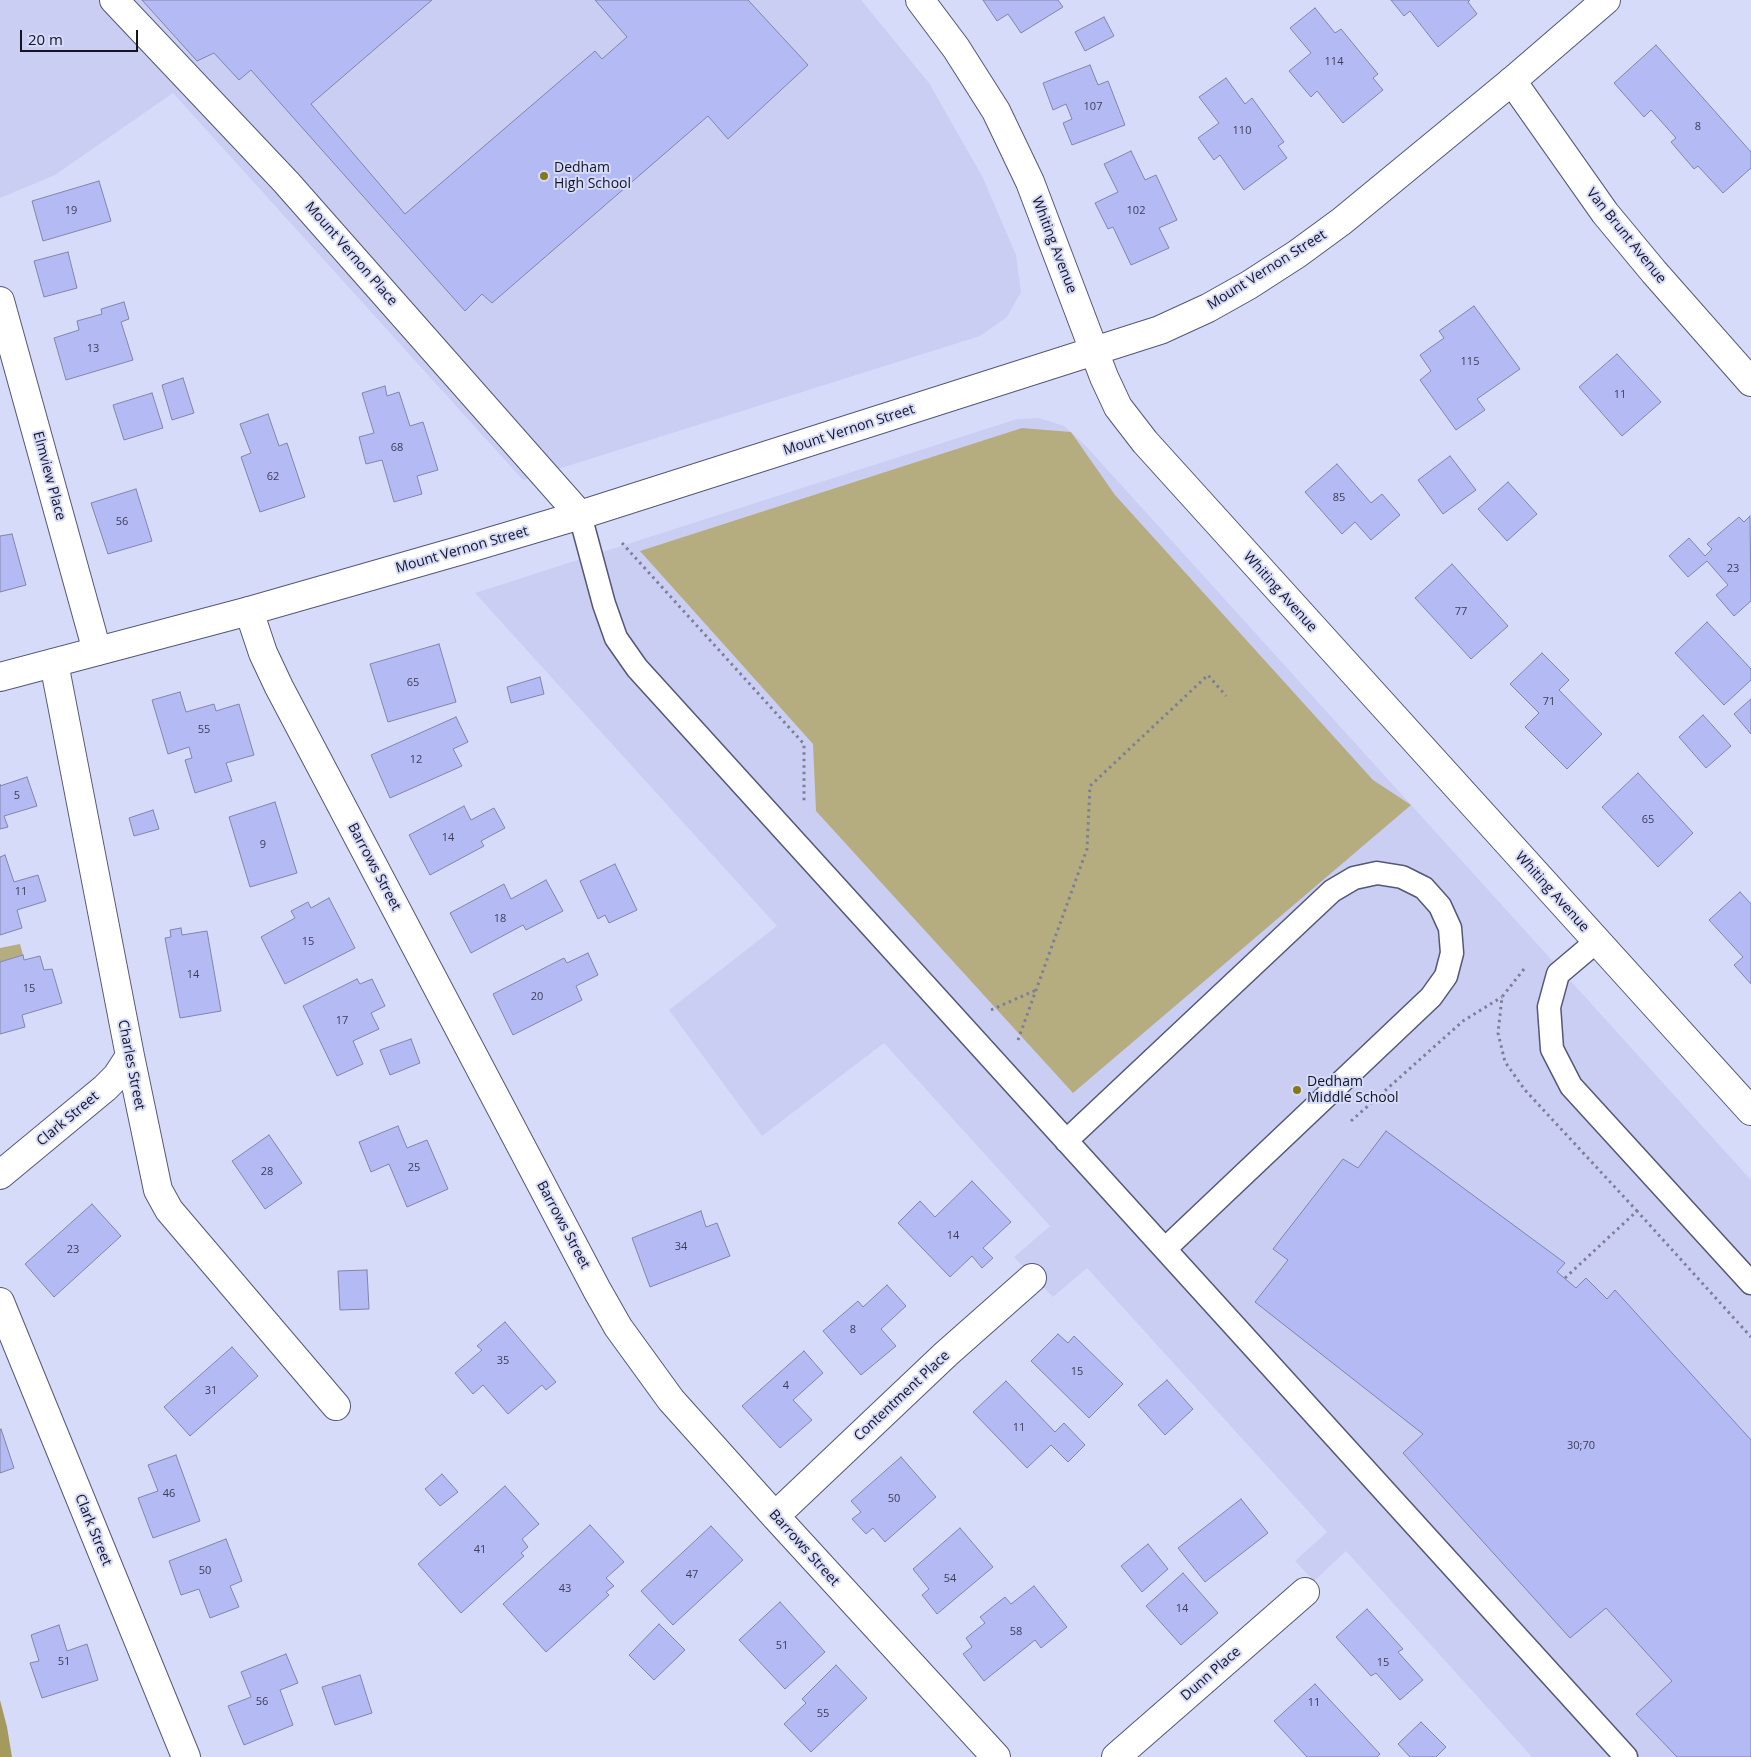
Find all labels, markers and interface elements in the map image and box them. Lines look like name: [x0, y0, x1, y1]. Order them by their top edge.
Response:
scale bar: [22, 20, 140, 52]
text: 20 m: [28, 29, 63, 49]
house number: 114: [1325, 55, 1343, 69]
house number: 107: [1084, 100, 1102, 114]
house number: 8: [1695, 120, 1701, 134]
house number: 110: [1233, 124, 1251, 138]
place label: Dedham High School: [554, 160, 631, 192]
marker: Dedham High School: [538, 170, 550, 182]
street label: Van Brunt Avenue: [1582, 185, 1670, 287]
street label: Whiting Avenue: [1028, 194, 1080, 296]
street label: Mount Vernon Place: [301, 199, 401, 309]
house number: 19: [65, 204, 77, 218]
house number: 102: [1127, 204, 1145, 218]
street label: Mount Vernon Street: [1204, 227, 1330, 313]
house number: 13: [87, 342, 99, 356]
house number: 115: [1461, 355, 1479, 369]
house number: 11: [1614, 388, 1626, 402]
street label: Mount Vernon Street: [781, 401, 917, 459]
street label: Elmview Place: [29, 430, 69, 522]
house number: 68: [391, 441, 403, 455]
house number: 62: [267, 470, 279, 484]
house number: 85: [1333, 491, 1345, 505]
house number: 56: [116, 515, 128, 529]
street label: Mount Vernon Street: [394, 523, 530, 577]
street label: Whiting Avenue: [1240, 548, 1320, 636]
house number: 23: [1727, 562, 1739, 576]
house number: 77: [1455, 605, 1467, 619]
house number: 65: [407, 676, 419, 690]
house number: 71: [1543, 695, 1555, 709]
house number: 55: [198, 723, 210, 737]
house number: 12: [410, 753, 422, 767]
house number: 5: [14, 789, 20, 803]
house number: 65: [1642, 813, 1654, 827]
street label: Barrows Street: [344, 820, 404, 914]
house number: 14: [442, 831, 454, 845]
house number: 9: [260, 838, 266, 852]
street label: Whiting Avenue: [1512, 848, 1592, 936]
house number: 11: [15, 885, 27, 899]
house number: 18: [494, 912, 506, 926]
house number: 15: [302, 935, 314, 949]
house number: 14: [187, 968, 199, 982]
house number: 15: [23, 982, 35, 996]
house number: 20: [531, 990, 543, 1004]
house number: 17: [336, 1014, 348, 1028]
street label: Charles Street: [114, 1018, 148, 1112]
place label: Dedham Middle School: [1307, 1074, 1399, 1106]
marker: Dedham Middle School: [1291, 1084, 1303, 1096]
street label: Clark Street: [34, 1088, 102, 1150]
house number: 25: [408, 1161, 420, 1175]
house number: 28: [261, 1165, 273, 1179]
street label: Barrows Street: [533, 1178, 593, 1272]
house number: 14: [947, 1229, 959, 1243]
house number: 34: [675, 1240, 687, 1254]
house number: 23: [67, 1243, 79, 1257]
house number: 8: [850, 1323, 856, 1337]
street label: Contentment Place: [851, 1347, 953, 1445]
house number: 35: [497, 1354, 509, 1368]
house number: 15: [1071, 1365, 1083, 1379]
house number: 4: [783, 1379, 789, 1393]
house number: 31: [205, 1384, 217, 1398]
house number: 11: [1013, 1421, 1025, 1435]
house number: 30;70: [1567, 1439, 1595, 1453]
house number: 46: [163, 1487, 175, 1501]
street label: Clark Street: [71, 1492, 115, 1568]
house number: 50: [888, 1492, 900, 1506]
street label: Barrows Street: [765, 1506, 843, 1590]
house number: 41: [474, 1543, 486, 1557]
house number: 50: [199, 1564, 211, 1578]
house number: 47: [686, 1568, 698, 1582]
house number: 54: [944, 1572, 956, 1586]
house number: 43: [559, 1582, 571, 1596]
house number: 14: [1176, 1602, 1188, 1616]
house number: 58: [1010, 1625, 1022, 1639]
house number: 51: [776, 1639, 788, 1653]
street label: Dunn Place: [1178, 1643, 1244, 1705]
house number: 51: [58, 1655, 70, 1669]
house number: 15: [1377, 1656, 1389, 1670]
house number: 56: [256, 1695, 268, 1709]
house number: 11: [1308, 1696, 1320, 1710]
house number: 55: [817, 1707, 829, 1721]

